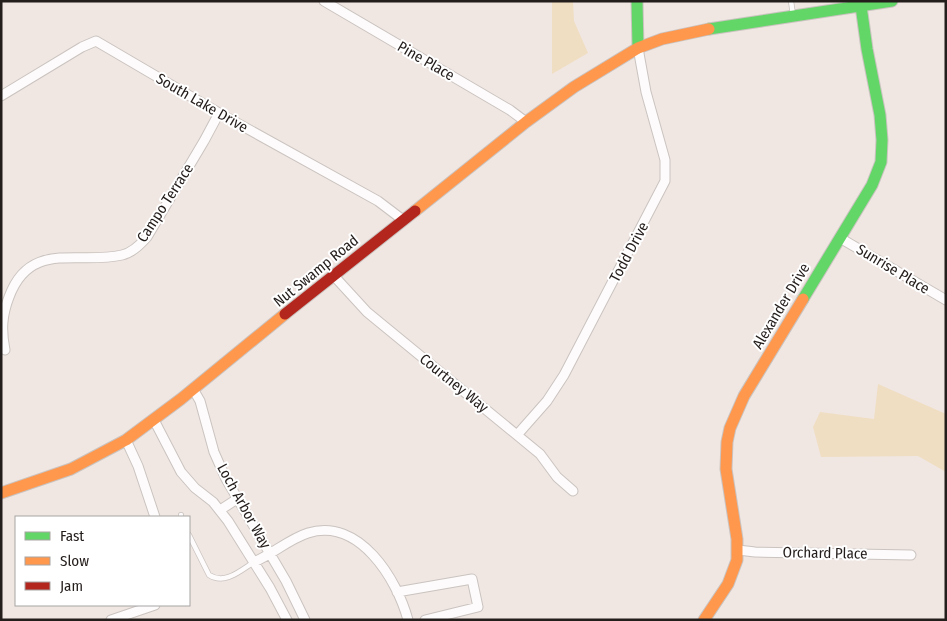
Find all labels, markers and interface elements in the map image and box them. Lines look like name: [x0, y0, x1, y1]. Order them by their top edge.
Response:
street label: Pine Place: [394, 37, 458, 85]
street label: South Lake Drive: [153, 69, 251, 137]
street label: Campo Terrace: [133, 160, 197, 246]
street label: Todd Drive: [606, 219, 652, 285]
street label: Nut Swamp Road: [270, 231, 362, 311]
street label: Sunrise Place: [853, 240, 933, 298]
street label: Alexander Drive: [748, 260, 814, 352]
street label: Courtney Way: [416, 350, 492, 416]
street label: Loch Arbor Way: [213, 460, 275, 552]
legend: [15, 516, 190, 606]
text: Fast: [60, 527, 84, 545]
street label: Orchard Place: [782, 543, 868, 563]
text: Slow: [60, 552, 89, 570]
text: Jam: [60, 577, 83, 595]

